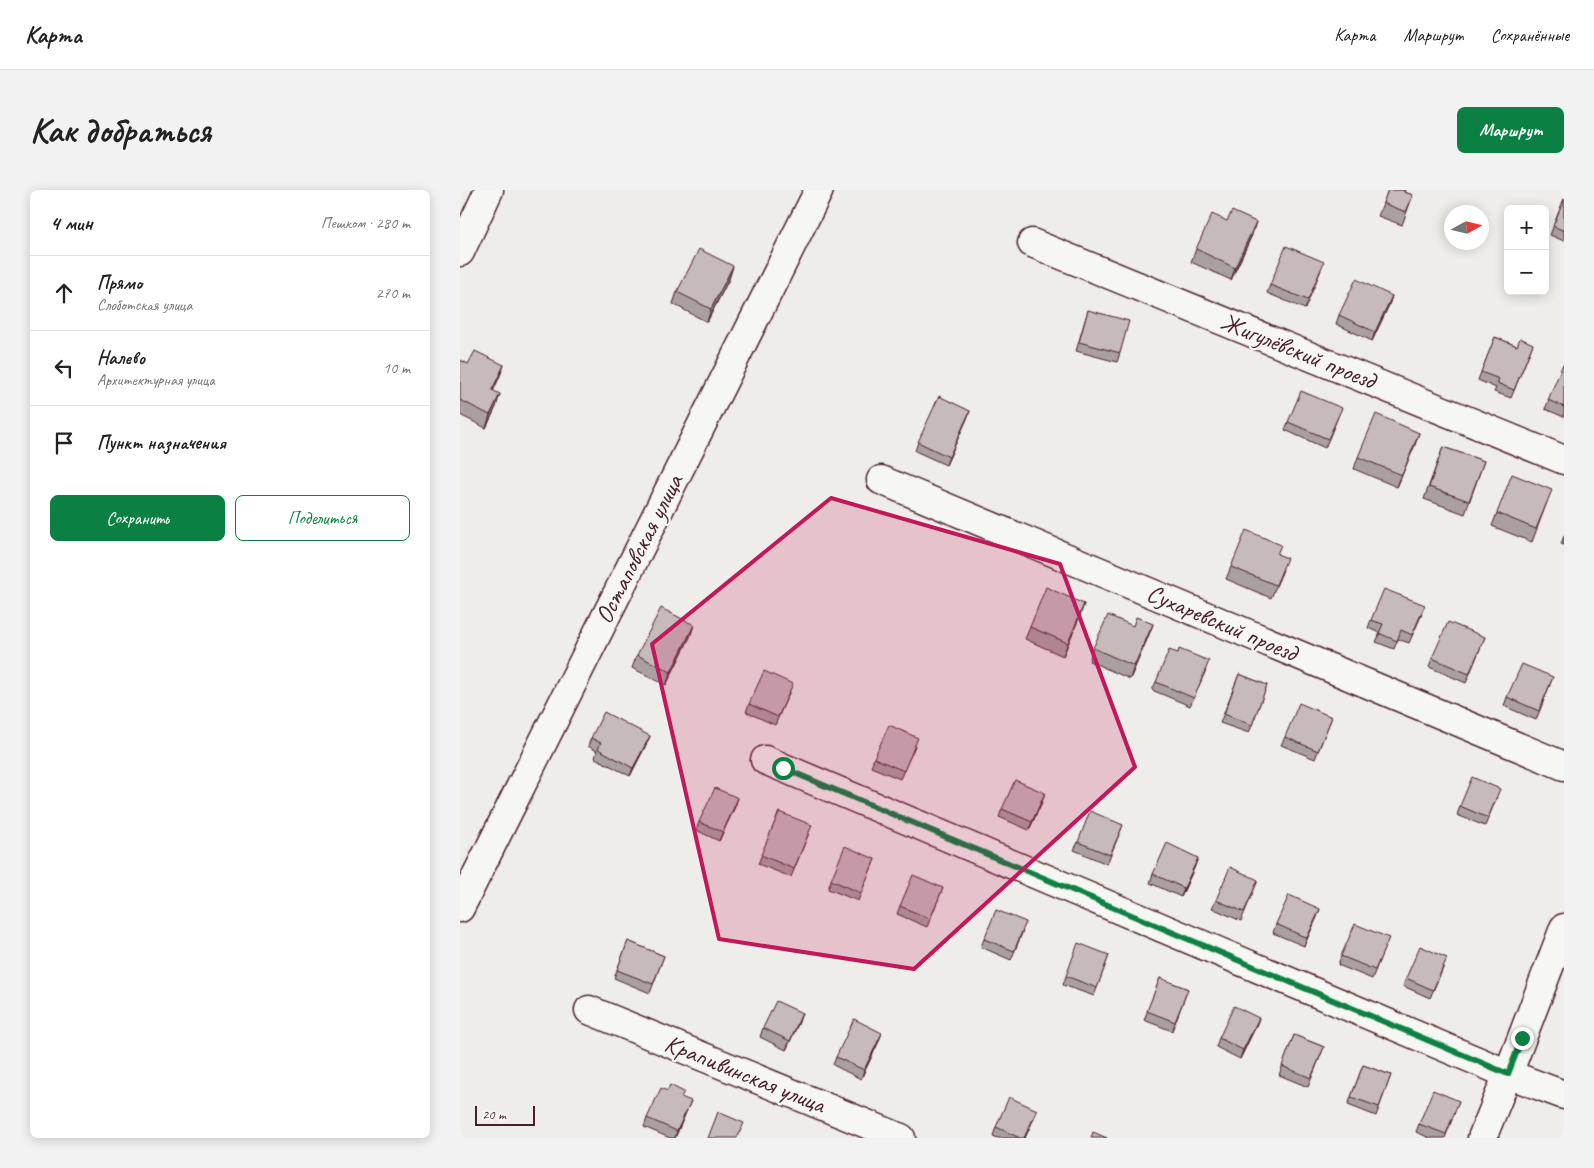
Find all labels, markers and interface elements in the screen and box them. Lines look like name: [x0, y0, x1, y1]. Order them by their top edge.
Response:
text: Карта: [25, 20, 82, 50]
text: Карта: [1334, 24, 1375, 46]
text: Маршрут: [1403, 24, 1463, 46]
text: Сохранённые: [1491, 24, 1569, 46]
button: Маршрут: [1457, 107, 1564, 153]
text: Как добраться: [30, 108, 211, 153]
north arrow: [1444, 205, 1489, 250]
map controls: [1504, 205, 1549, 295]
button: +: [1504, 205, 1549, 250]
text: 4 мин: [50, 210, 93, 236]
text: Пешком · 280 m: [321, 213, 410, 233]
button: −: [1504, 250, 1549, 295]
text: Прямо: [97, 271, 142, 295]
icon: ahead: [50, 279, 78, 307]
text: 270 m: [376, 283, 410, 303]
text: Слоботская улица: [97, 295, 192, 315]
street label: Жигулёвский проезд: [1216, 305, 1382, 397]
text: Налево: [97, 346, 145, 370]
icon: left: [50, 354, 78, 382]
text: 10 m: [383, 358, 410, 378]
text: Архитектурная улица: [97, 370, 215, 390]
icon: arrive: [50, 429, 78, 457]
text: Пункт назначения: [97, 431, 226, 455]
street label: Остаповская улица: [588, 467, 691, 629]
button: Сохранить: [50, 495, 225, 541]
button: Поделиться: [235, 495, 410, 541]
street label: Сухаревский проезд: [1142, 577, 1304, 670]
route start: [772, 757, 795, 780]
street label: Крапивинская улица: [660, 1027, 832, 1121]
route end: [1511, 1027, 1534, 1050]
scale bar: [475, 1103, 535, 1126]
text: 20 m: [482, 1106, 506, 1123]

